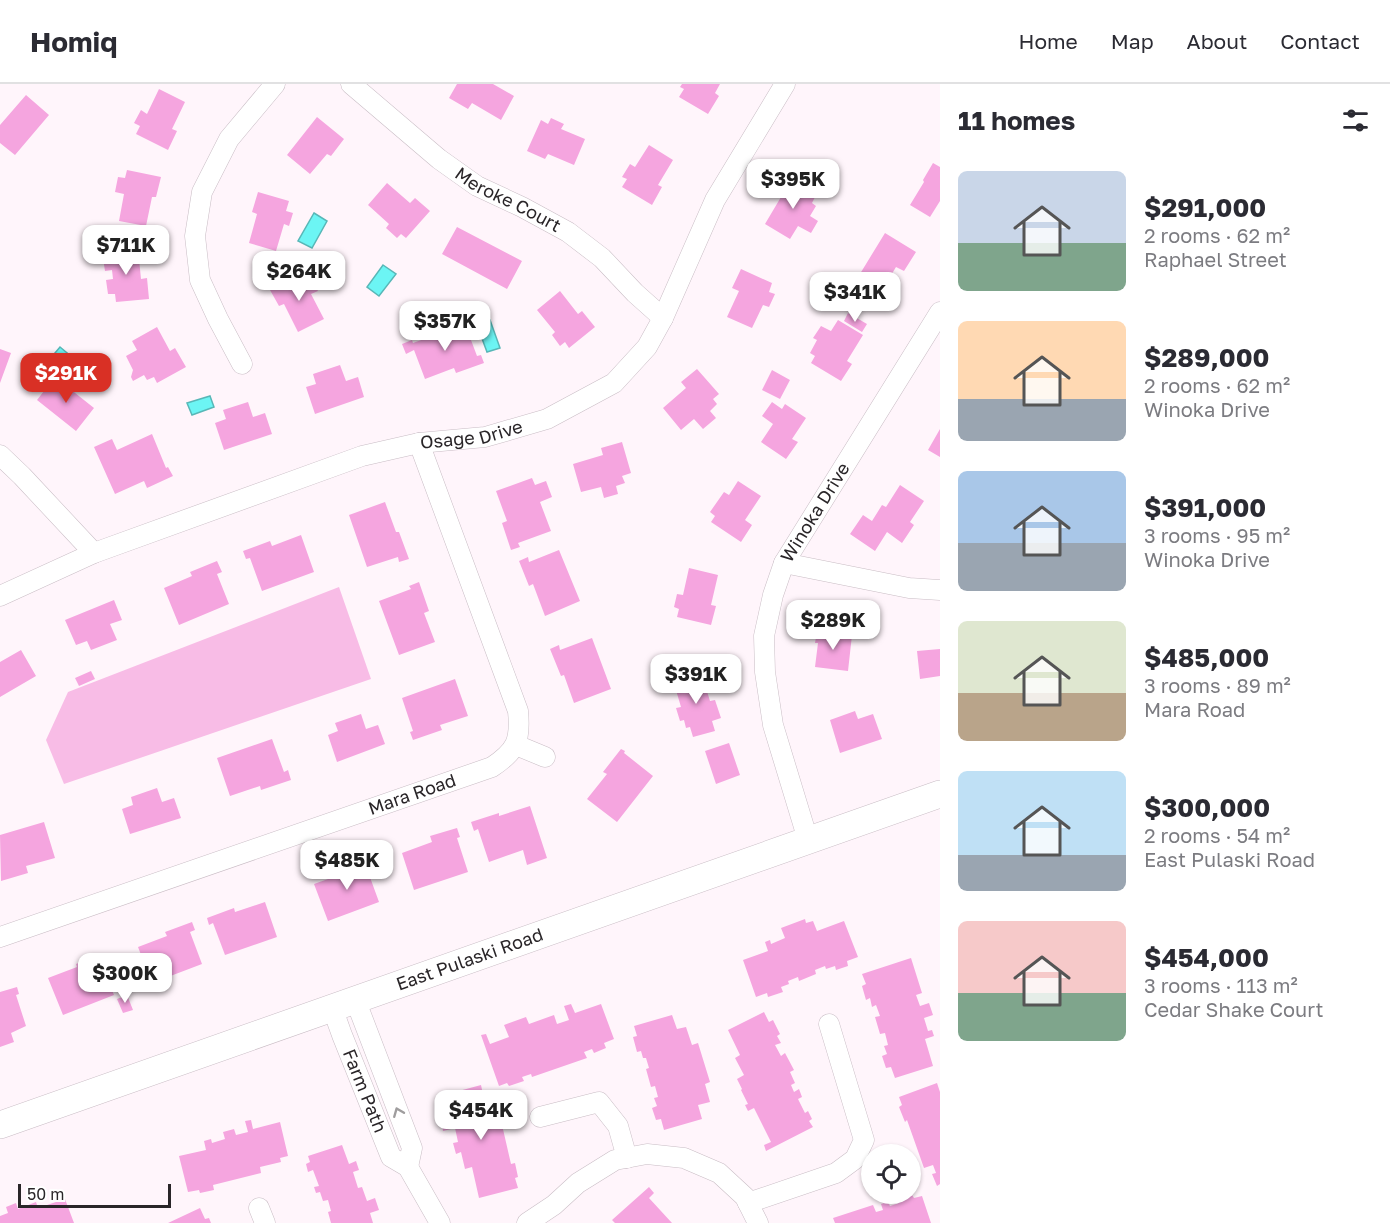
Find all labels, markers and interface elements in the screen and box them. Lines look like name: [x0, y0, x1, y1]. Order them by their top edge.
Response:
text: Homiq: [30, 25, 117, 58]
text: Home: [1018, 28, 1078, 54]
text: Map: [1111, 28, 1154, 54]
text: About: [1187, 28, 1247, 54]
text: Contact: [1280, 28, 1360, 54]
icon: filters: [1339, 104, 1372, 137]
text: 11 homes: [958, 105, 1075, 136]
pin: $395K: [751, 159, 835, 210]
street label: Meroke Court: [451, 162, 565, 236]
text: $395K: [761, 166, 826, 190]
text: $291,000: [1144, 192, 1266, 223]
icon: home: [1006, 195, 1078, 267]
text: 2 rooms · 62 m²: [1144, 223, 1290, 247]
pin: $711K: [84, 225, 168, 276]
text: $711K: [96, 232, 156, 256]
text: Raphael Street: [1144, 247, 1287, 271]
pin: $264K: [257, 251, 341, 302]
text: $264K: [266, 258, 332, 282]
pin: $341K: [813, 272, 897, 323]
text: $341K: [824, 279, 886, 303]
pin: $357K: [403, 301, 487, 352]
text: $357K: [413, 308, 477, 332]
text: $289,000: [1144, 342, 1269, 373]
icon: home: [1006, 345, 1078, 417]
pin: $291K: [24, 353, 108, 404]
text: $291K: [34, 360, 98, 384]
text: 2 rooms · 62 m²: [1144, 373, 1290, 397]
text: Winoka Drive: [1144, 397, 1270, 421]
street label: Osage Drive: [419, 415, 525, 453]
street label: Winoka Drive: [775, 458, 854, 566]
text: $391,000: [1144, 492, 1266, 523]
icon: home: [1006, 495, 1078, 567]
text: 3 rooms · 95 m²: [1144, 523, 1290, 547]
text: Winoka Drive: [1144, 547, 1270, 571]
pin: $289K: [791, 600, 875, 651]
text: $289K: [800, 607, 866, 631]
text: $485,000: [1144, 642, 1269, 673]
icon: home: [1006, 645, 1078, 717]
pin: $391K: [654, 654, 738, 705]
text: $391K: [664, 661, 728, 685]
text: 3 rooms · 89 m²: [1144, 673, 1291, 697]
text: Mara Road: [1144, 697, 1245, 721]
street label: Mara Road: [365, 768, 459, 819]
text: $300,000: [1144, 792, 1270, 823]
icon: home: [1006, 795, 1078, 867]
text: 2 rooms · 54 m²: [1144, 823, 1290, 847]
pin: $485K: [305, 840, 389, 891]
text: $485K: [314, 847, 380, 871]
text: East Pulaski Road: [1144, 847, 1315, 871]
street label: East Pulaski Road: [393, 923, 546, 995]
text: $454,000: [1144, 942, 1269, 973]
icon: home: [1006, 945, 1078, 1017]
pin: $300K: [83, 953, 167, 1004]
text: $300K: [92, 960, 158, 984]
text: 3 rooms · 113 m²: [1144, 973, 1298, 997]
text: Cedar Shake Court: [1144, 997, 1323, 1021]
street label: Farm Path: [339, 1046, 392, 1135]
pin: $454K: [439, 1090, 523, 1141]
text: $454K: [448, 1097, 514, 1121]
one-way arrow: [392, 1107, 405, 1118]
map controls: [861, 1144, 921, 1204]
button: locate: [861, 1144, 921, 1204]
scale bar: [18, 1181, 171, 1208]
text: 50 m: [27, 1184, 64, 1204]

